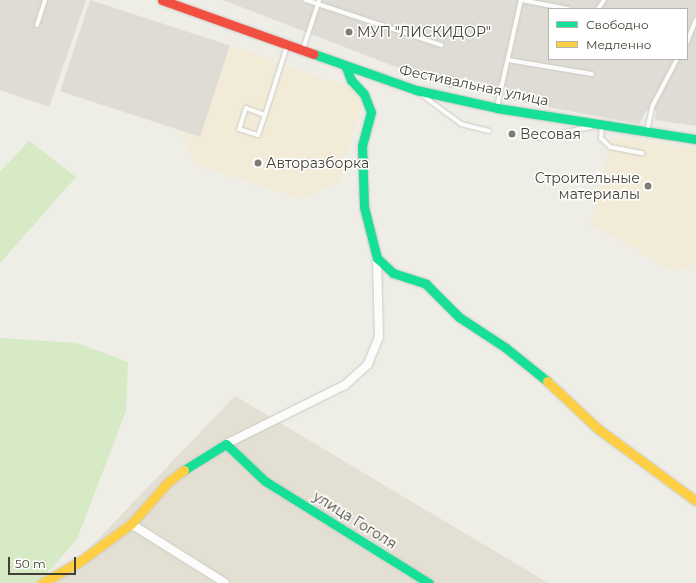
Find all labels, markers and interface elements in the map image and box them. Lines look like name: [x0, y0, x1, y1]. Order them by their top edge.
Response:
legend: [548, 8, 688, 60]
text: Свободно: [586, 17, 649, 32]
place label: МУП "ЛИСКИДОР": [357, 24, 491, 40]
marker: МУП "ЛИСКИДОР": [344, 27, 354, 37]
text: Медленно: [586, 37, 651, 52]
street label: Фестивальная улица: [398, 61, 550, 109]
place label: Весовая: [520, 126, 581, 142]
marker: Весовая: [507, 129, 517, 139]
place label: Авторазборка: [266, 155, 369, 171]
marker: Авторазборка: [253, 158, 263, 168]
place label: Строительные материалы: [535, 170, 640, 202]
marker: Строительные материалы: [643, 181, 653, 191]
street label: улица Гоголя: [310, 488, 400, 552]
scale bar: [10, 549, 78, 575]
text: 50 m: [15, 556, 46, 571]

